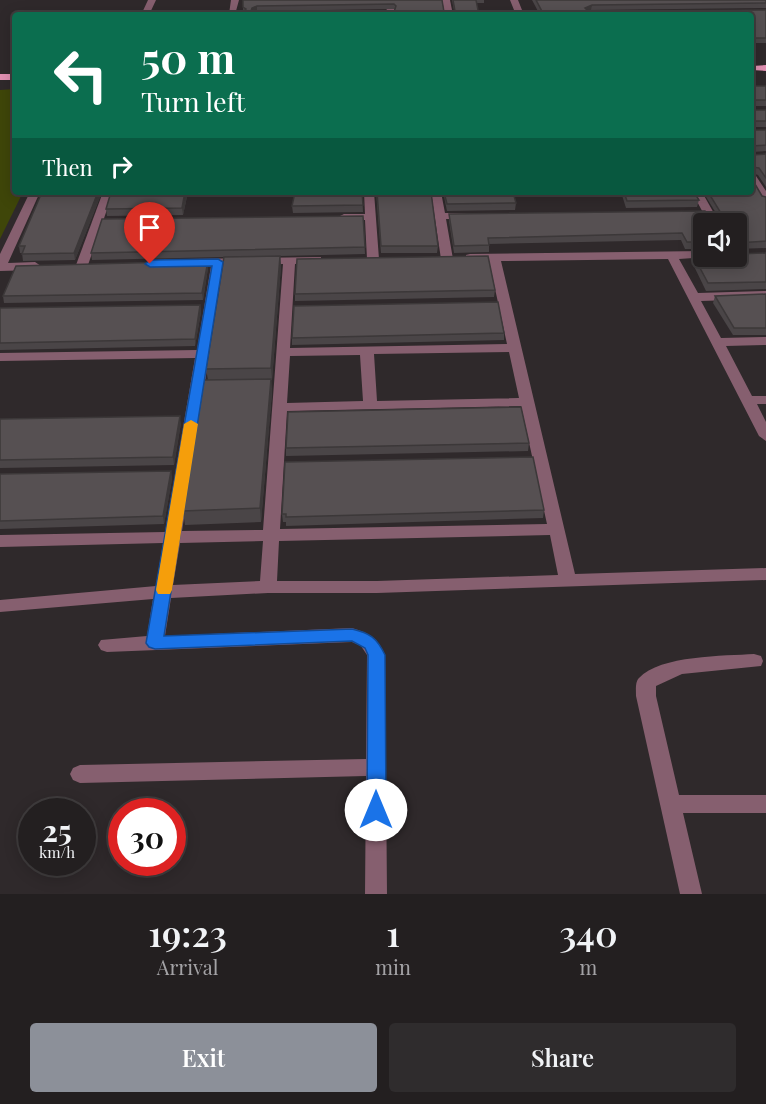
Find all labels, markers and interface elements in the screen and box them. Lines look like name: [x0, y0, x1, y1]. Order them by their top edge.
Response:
text: 50 m: [141, 29, 235, 85]
icon: left: [42, 36, 120, 114]
text: Turn left: [141, 83, 245, 119]
icon: right: [105, 150, 138, 183]
text: Then: [42, 152, 93, 182]
pin: [124, 202, 175, 264]
icon: arrive: [133, 211, 166, 244]
map controls: [693, 213, 747, 267]
button: sound: [693, 213, 747, 267]
position arrow: [344, 778, 408, 842]
speed limit sign: 30: [108, 798, 186, 876]
text: 25: [42, 810, 72, 850]
text: km/h: [39, 842, 75, 862]
text: 19:23: [148, 908, 227, 956]
text: 1: [386, 908, 400, 956]
text: 340: [559, 908, 618, 956]
text: Arrival: [157, 953, 218, 980]
text: min: [375, 953, 411, 980]
text: m: [580, 953, 597, 980]
button: Exit: [30, 1023, 377, 1092]
button: Share: [389, 1023, 736, 1092]

